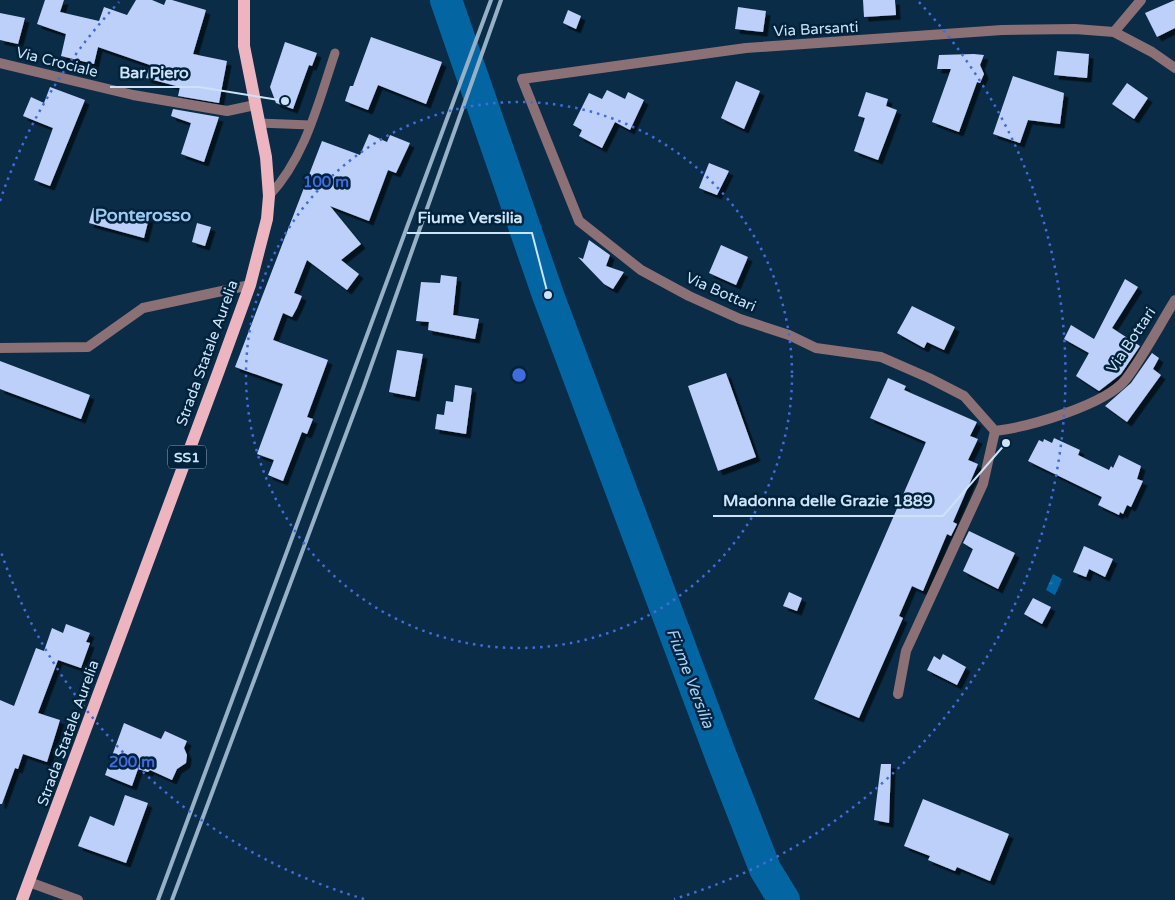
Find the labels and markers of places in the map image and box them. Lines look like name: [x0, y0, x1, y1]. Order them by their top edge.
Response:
callout: Bar Piero: [110, 56, 199, 87]
callout: Fiume Versilia: [407, 202, 532, 233]
centre of rings: [510, 366, 528, 384]
callout: Madonna delle Grazie 1889: [713, 485, 943, 516]

